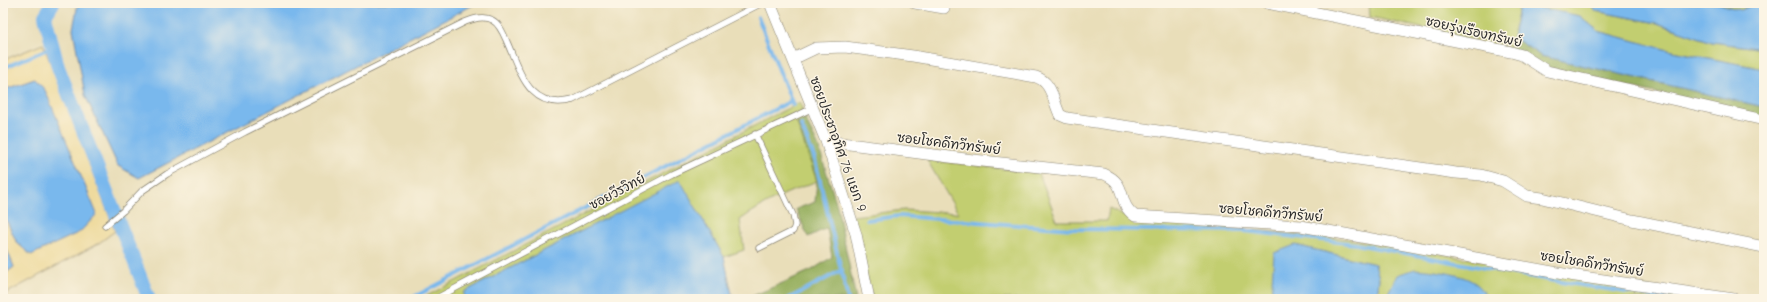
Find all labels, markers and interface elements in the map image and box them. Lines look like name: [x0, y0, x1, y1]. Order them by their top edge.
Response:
street label: ซอยรุ่งเรืองทรัพย์: [1424, 11, 1524, 52]
street label: ซอยประชาอุทิศ 76 แยก 9: [805, 75, 870, 215]
street label: ซอยโชคดีทวีทรัพย์: [896, 128, 1002, 157]
street label: ซอยวีรวิทย์: [586, 169, 648, 212]
street label: ซอยโชคดีทวีทรัพย์: [1218, 198, 1324, 225]
street label: ซอยโชคดีทวีทรัพย์: [1539, 246, 1645, 279]

